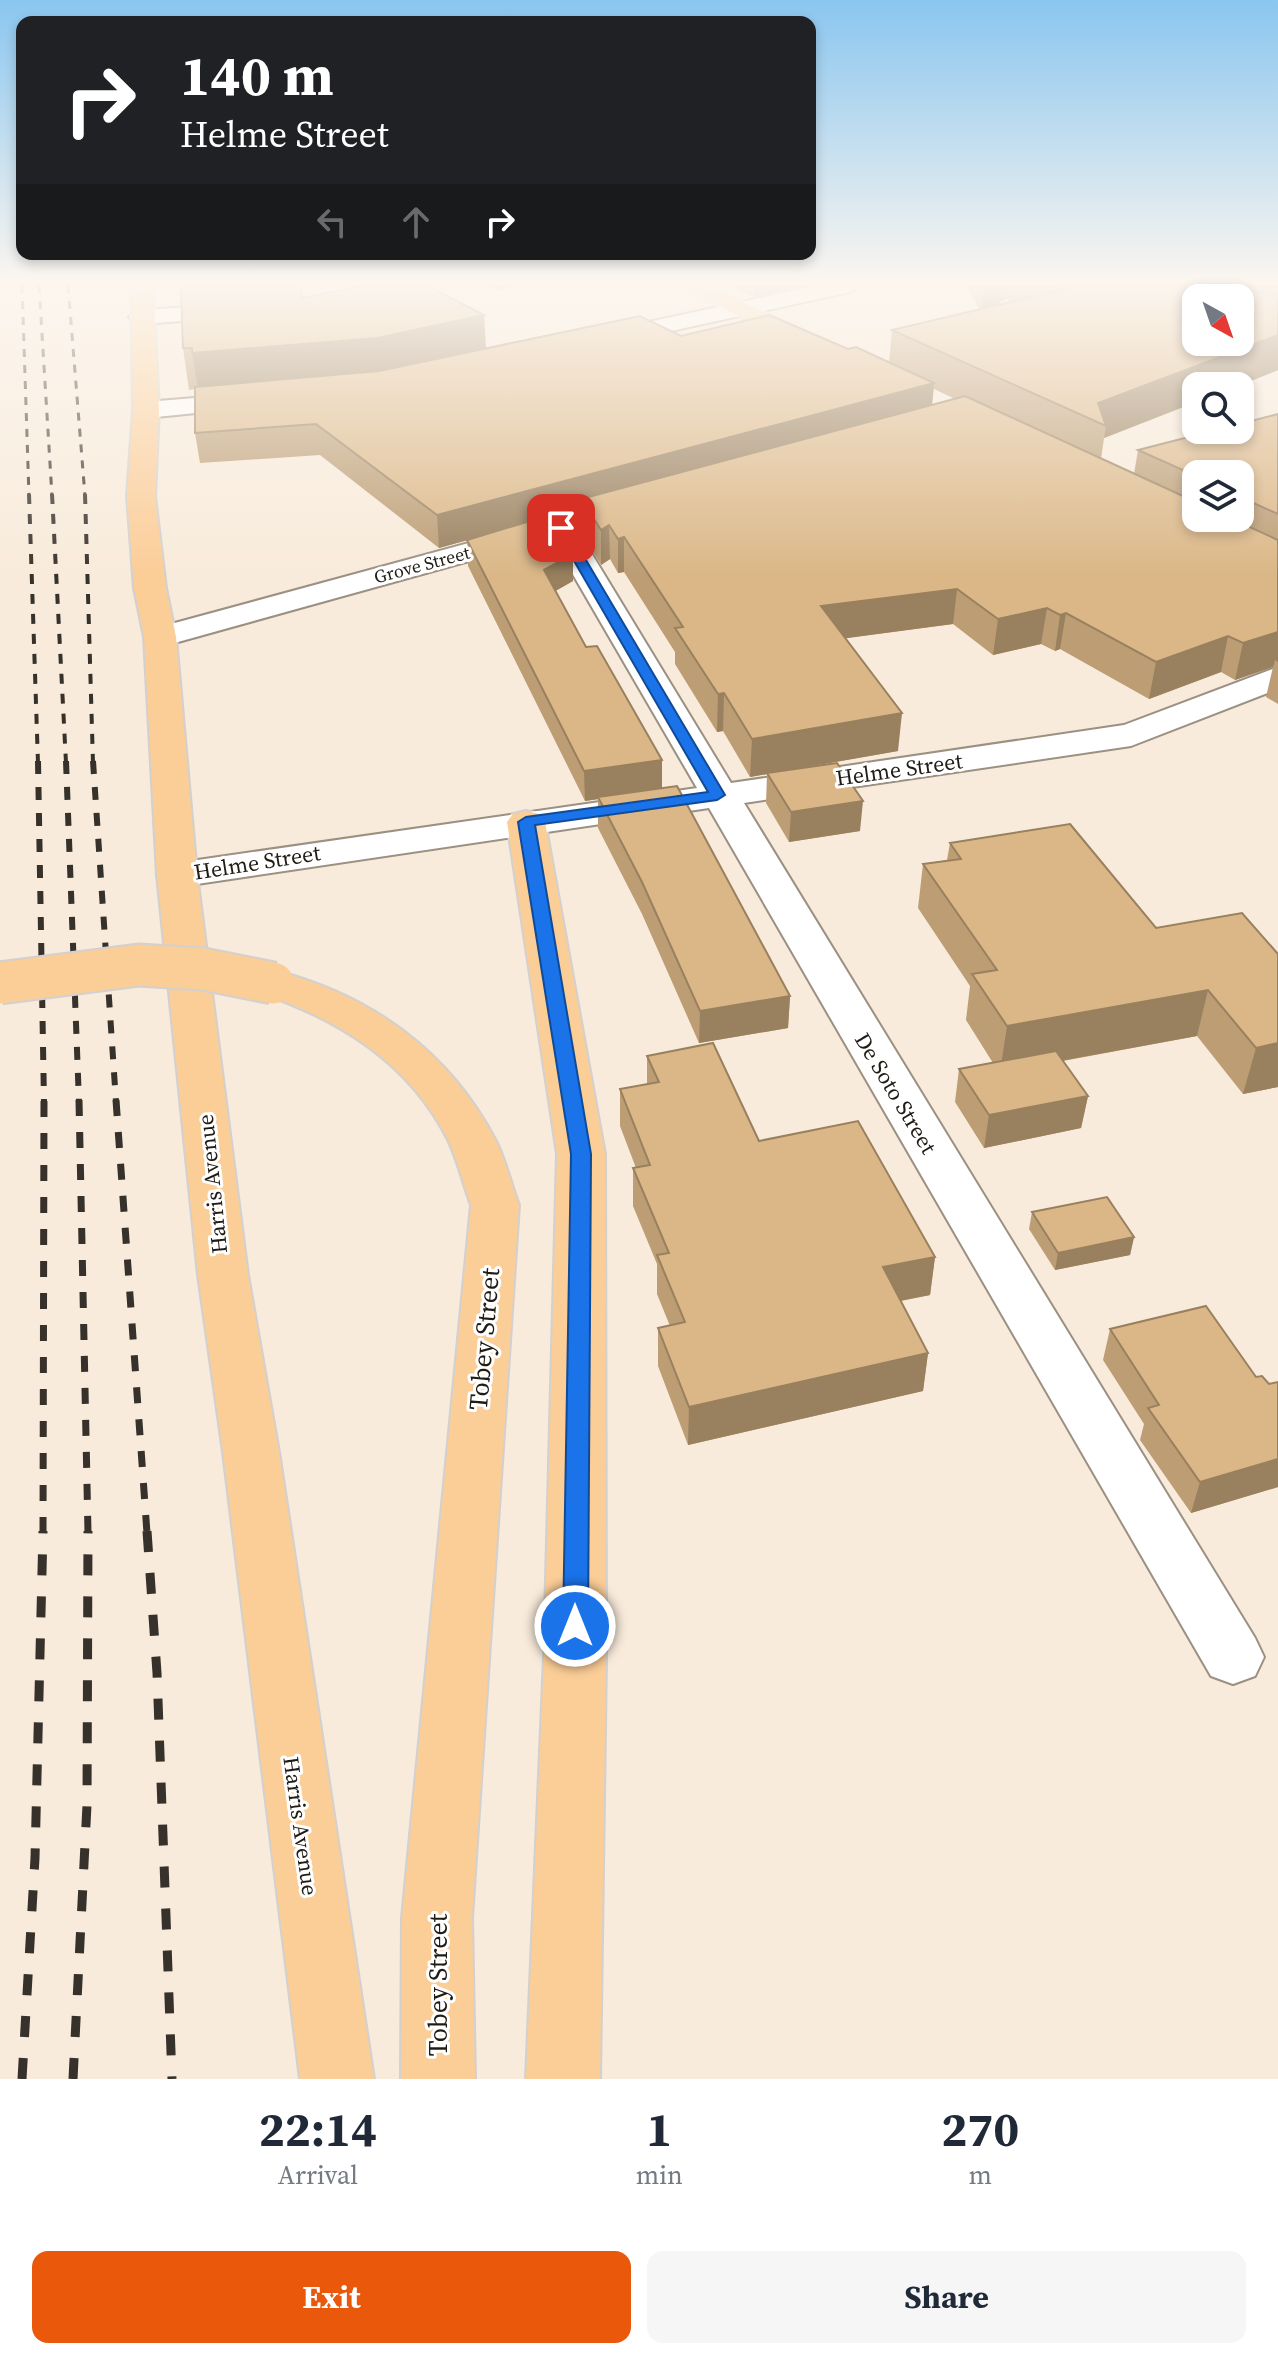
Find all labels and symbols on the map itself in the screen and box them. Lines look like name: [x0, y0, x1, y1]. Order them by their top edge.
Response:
north arrow: [1182, 284, 1254, 356]
pin: [527, 494, 595, 562]
street label: Grove Street: [371, 540, 473, 589]
street label: Helme Street: [834, 745, 965, 793]
street label: Helme Street: [192, 837, 323, 887]
street label: De Soto Street: [848, 1027, 944, 1160]
street label: Harris Avenue: [190, 1113, 234, 1255]
street label: Tobey Street: [460, 1266, 508, 1412]
position arrow: [533, 1584, 617, 1668]
street label: Harris Avenue: [276, 1755, 326, 1897]
street label: Tobey Street: [420, 1913, 456, 2056]

